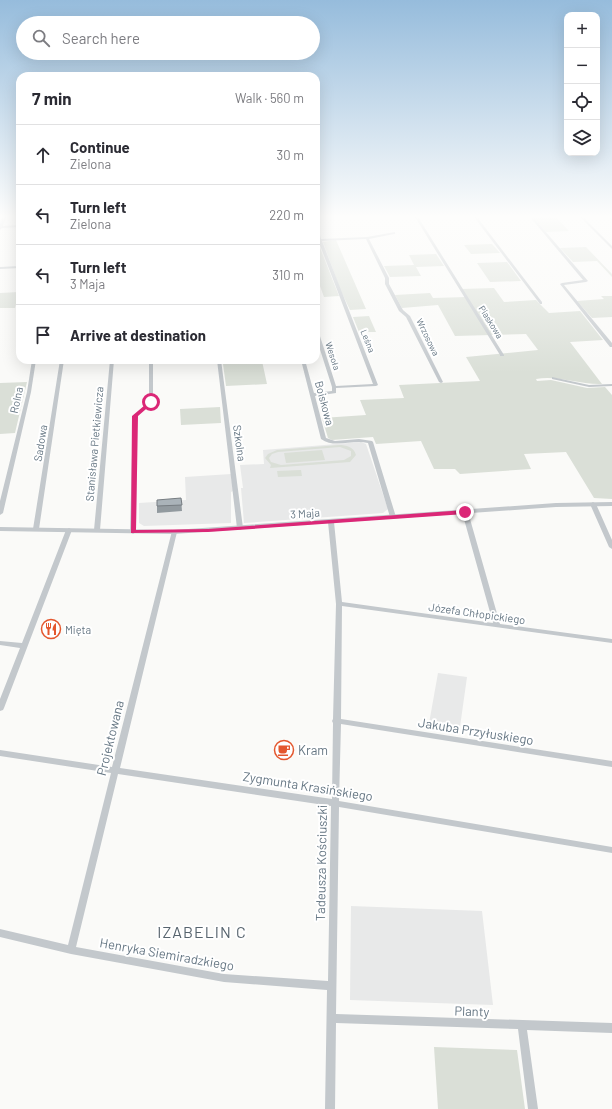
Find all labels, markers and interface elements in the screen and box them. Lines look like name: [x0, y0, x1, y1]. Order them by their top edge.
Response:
map controls: [564, 12, 600, 156]
button: +: [564, 12, 600, 48]
search box: [16, 16, 320, 60]
icon: search: [30, 27, 52, 49]
text: Search here: [62, 29, 140, 47]
button: −: [564, 48, 600, 84]
button: locate: [564, 84, 600, 120]
text: 7 min: [32, 88, 72, 108]
text: Walk · 560 m: [235, 90, 304, 106]
button: layers: [564, 120, 600, 156]
text: Continue: [70, 138, 130, 156]
icon: ahead: [32, 144, 54, 166]
text: 30 m: [277, 147, 304, 163]
text: Zielona: [70, 156, 111, 172]
text: Turn left: [70, 198, 126, 216]
icon: left: [32, 204, 54, 226]
text: 220 m: [269, 207, 304, 223]
text: Zielona: [70, 216, 111, 232]
text: Turn left: [70, 258, 126, 276]
icon: left: [32, 264, 54, 286]
text: 310 m: [272, 267, 304, 283]
text: 3 Maja: [70, 276, 105, 292]
street label: Piaskowa: [477, 304, 505, 340]
street label: Wrzosowa: [414, 317, 442, 357]
icon: arrive: [32, 324, 54, 346]
text: Arrive at destination: [70, 326, 206, 344]
street label: Leśna: [358, 328, 378, 354]
street label: Wesoła: [323, 340, 343, 372]
street label: Boiskowa: [313, 379, 337, 427]
street label: Rolna: [7, 386, 25, 414]
street label: Stanisława Pietkiewicza: [83, 386, 105, 502]
route start: [142, 393, 160, 411]
street label: Sadowa: [31, 424, 49, 462]
street label: Szkolna: [231, 424, 249, 462]
route end: [456, 503, 474, 521]
street label: 3 Maja: [290, 505, 320, 521]
street label: Józefa Chłopickiego: [428, 600, 526, 626]
restaurant icon: Mięta: [40, 618, 62, 640]
place label: Mięta: [65, 623, 91, 636]
street label: Projektowana: [93, 699, 127, 777]
street label: Jakuba Przyłuskiego: [417, 714, 535, 748]
cafe icon: Kram: [273, 739, 295, 761]
place label: Kram: [298, 742, 328, 758]
street label: Zygmunta Krasińskiego: [242, 768, 374, 804]
street label: Tadeusza Kościuszki: [312, 805, 330, 921]
district label: IZABELIN C: [157, 922, 247, 941]
street label: Henryka Siemiradzkiego: [99, 934, 235, 974]
street label: Planty: [454, 1002, 490, 1020]

